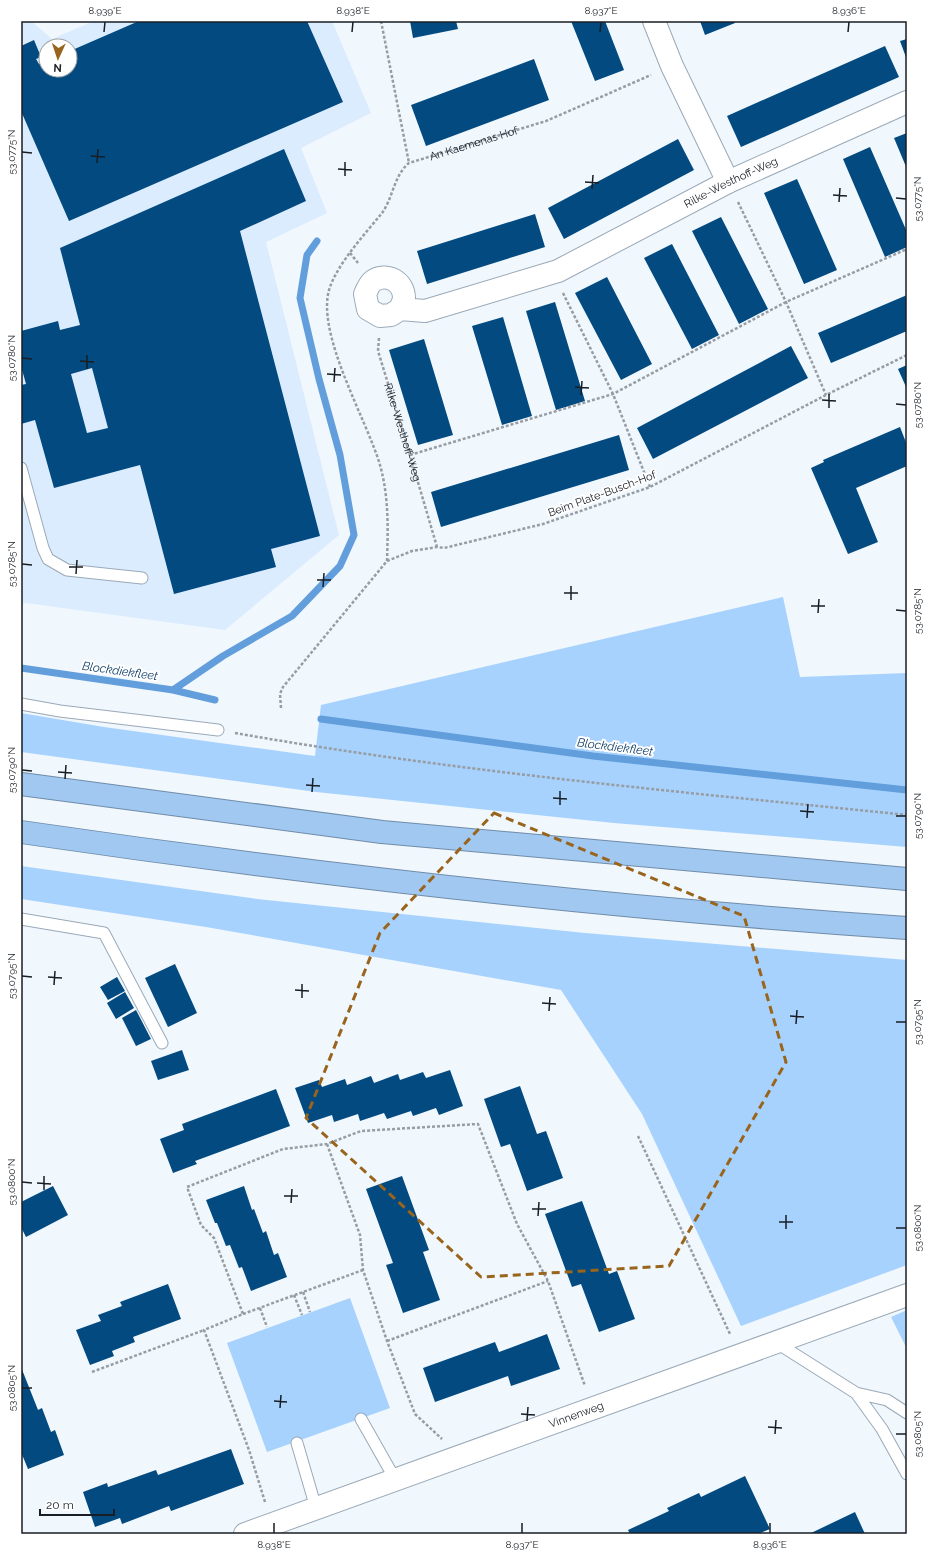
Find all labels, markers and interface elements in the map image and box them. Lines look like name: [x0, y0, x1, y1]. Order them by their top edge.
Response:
text: 8.939°E: [88, 5, 122, 16]
text: 8.938°E: [336, 5, 370, 16]
text: 8.937°E: [584, 5, 618, 16]
text: 8.936°E: [832, 5, 866, 16]
north arrow: [38, 38, 78, 78]
text: N: [53, 61, 62, 74]
street label: An Kaemenas Hof: [428, 123, 520, 163]
text: 53.0775°N: [6, 129, 17, 175]
street label: Rilke-Westhoff-Weg: [682, 154, 780, 210]
text: 53.0775°N: [912, 176, 923, 222]
text: 53.0780°N: [6, 335, 17, 381]
street label: Rilke-Westhoff-Weg: [382, 381, 424, 483]
text: 53.0780°N: [912, 382, 923, 428]
street label: Beim Plate-Busch-Hof: [546, 468, 658, 520]
text: 53.0785°N: [6, 541, 17, 587]
text: 53.0785°N: [912, 588, 923, 634]
water label: Blockdiekfleet: [81, 659, 159, 683]
water label: Blockdiekfleet: [576, 735, 654, 759]
text: 53.0790°N: [6, 747, 17, 793]
text: 53.0790°N: [912, 793, 923, 839]
text: 53.0795°N: [6, 953, 17, 999]
text: 53.0795°N: [912, 999, 923, 1045]
text: 53.0800°N: [6, 1158, 17, 1206]
text: 53.0800°N: [912, 1204, 923, 1252]
text: 53.0805°N: [6, 1365, 17, 1411]
street label: Vinnenweg: [547, 1399, 605, 1430]
text: 53.0805°N: [912, 1411, 923, 1457]
scale bar: [40, 1491, 114, 1517]
text: 20 m: [46, 1498, 74, 1512]
text: 8.938°E: [257, 1539, 291, 1550]
text: 8.937°E: [505, 1539, 539, 1550]
text: 8.936°E: [753, 1539, 787, 1550]

